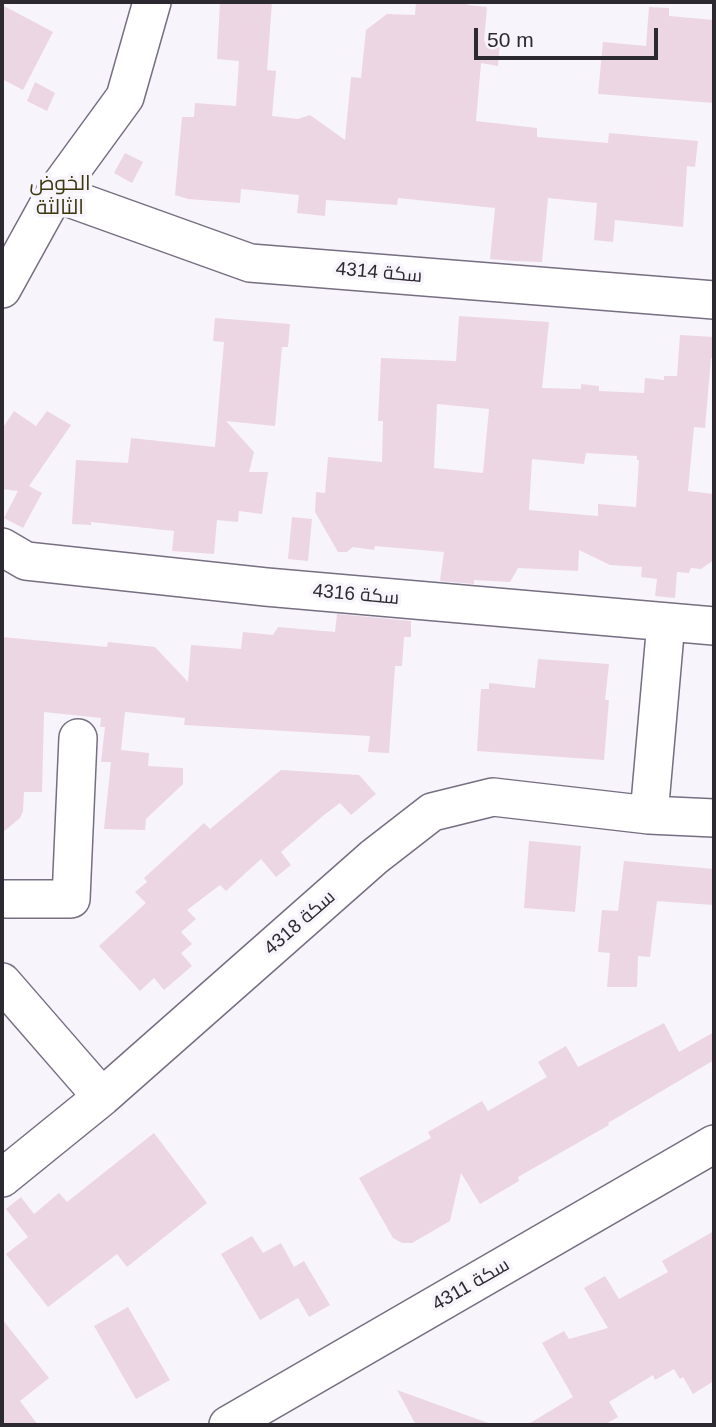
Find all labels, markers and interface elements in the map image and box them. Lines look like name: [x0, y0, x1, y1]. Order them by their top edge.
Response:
scale bar: [478, 14, 662, 58]
text: 50 m: [487, 28, 534, 51]
district label: الخوض الثالثة: [29, 171, 91, 221]
street label: سكة 4314: [335, 258, 423, 288]
street label: سكة 4316: [312, 580, 400, 610]
street label: سكة 4318: [260, 886, 340, 960]
street label: سكة 4311: [428, 1254, 514, 1316]

